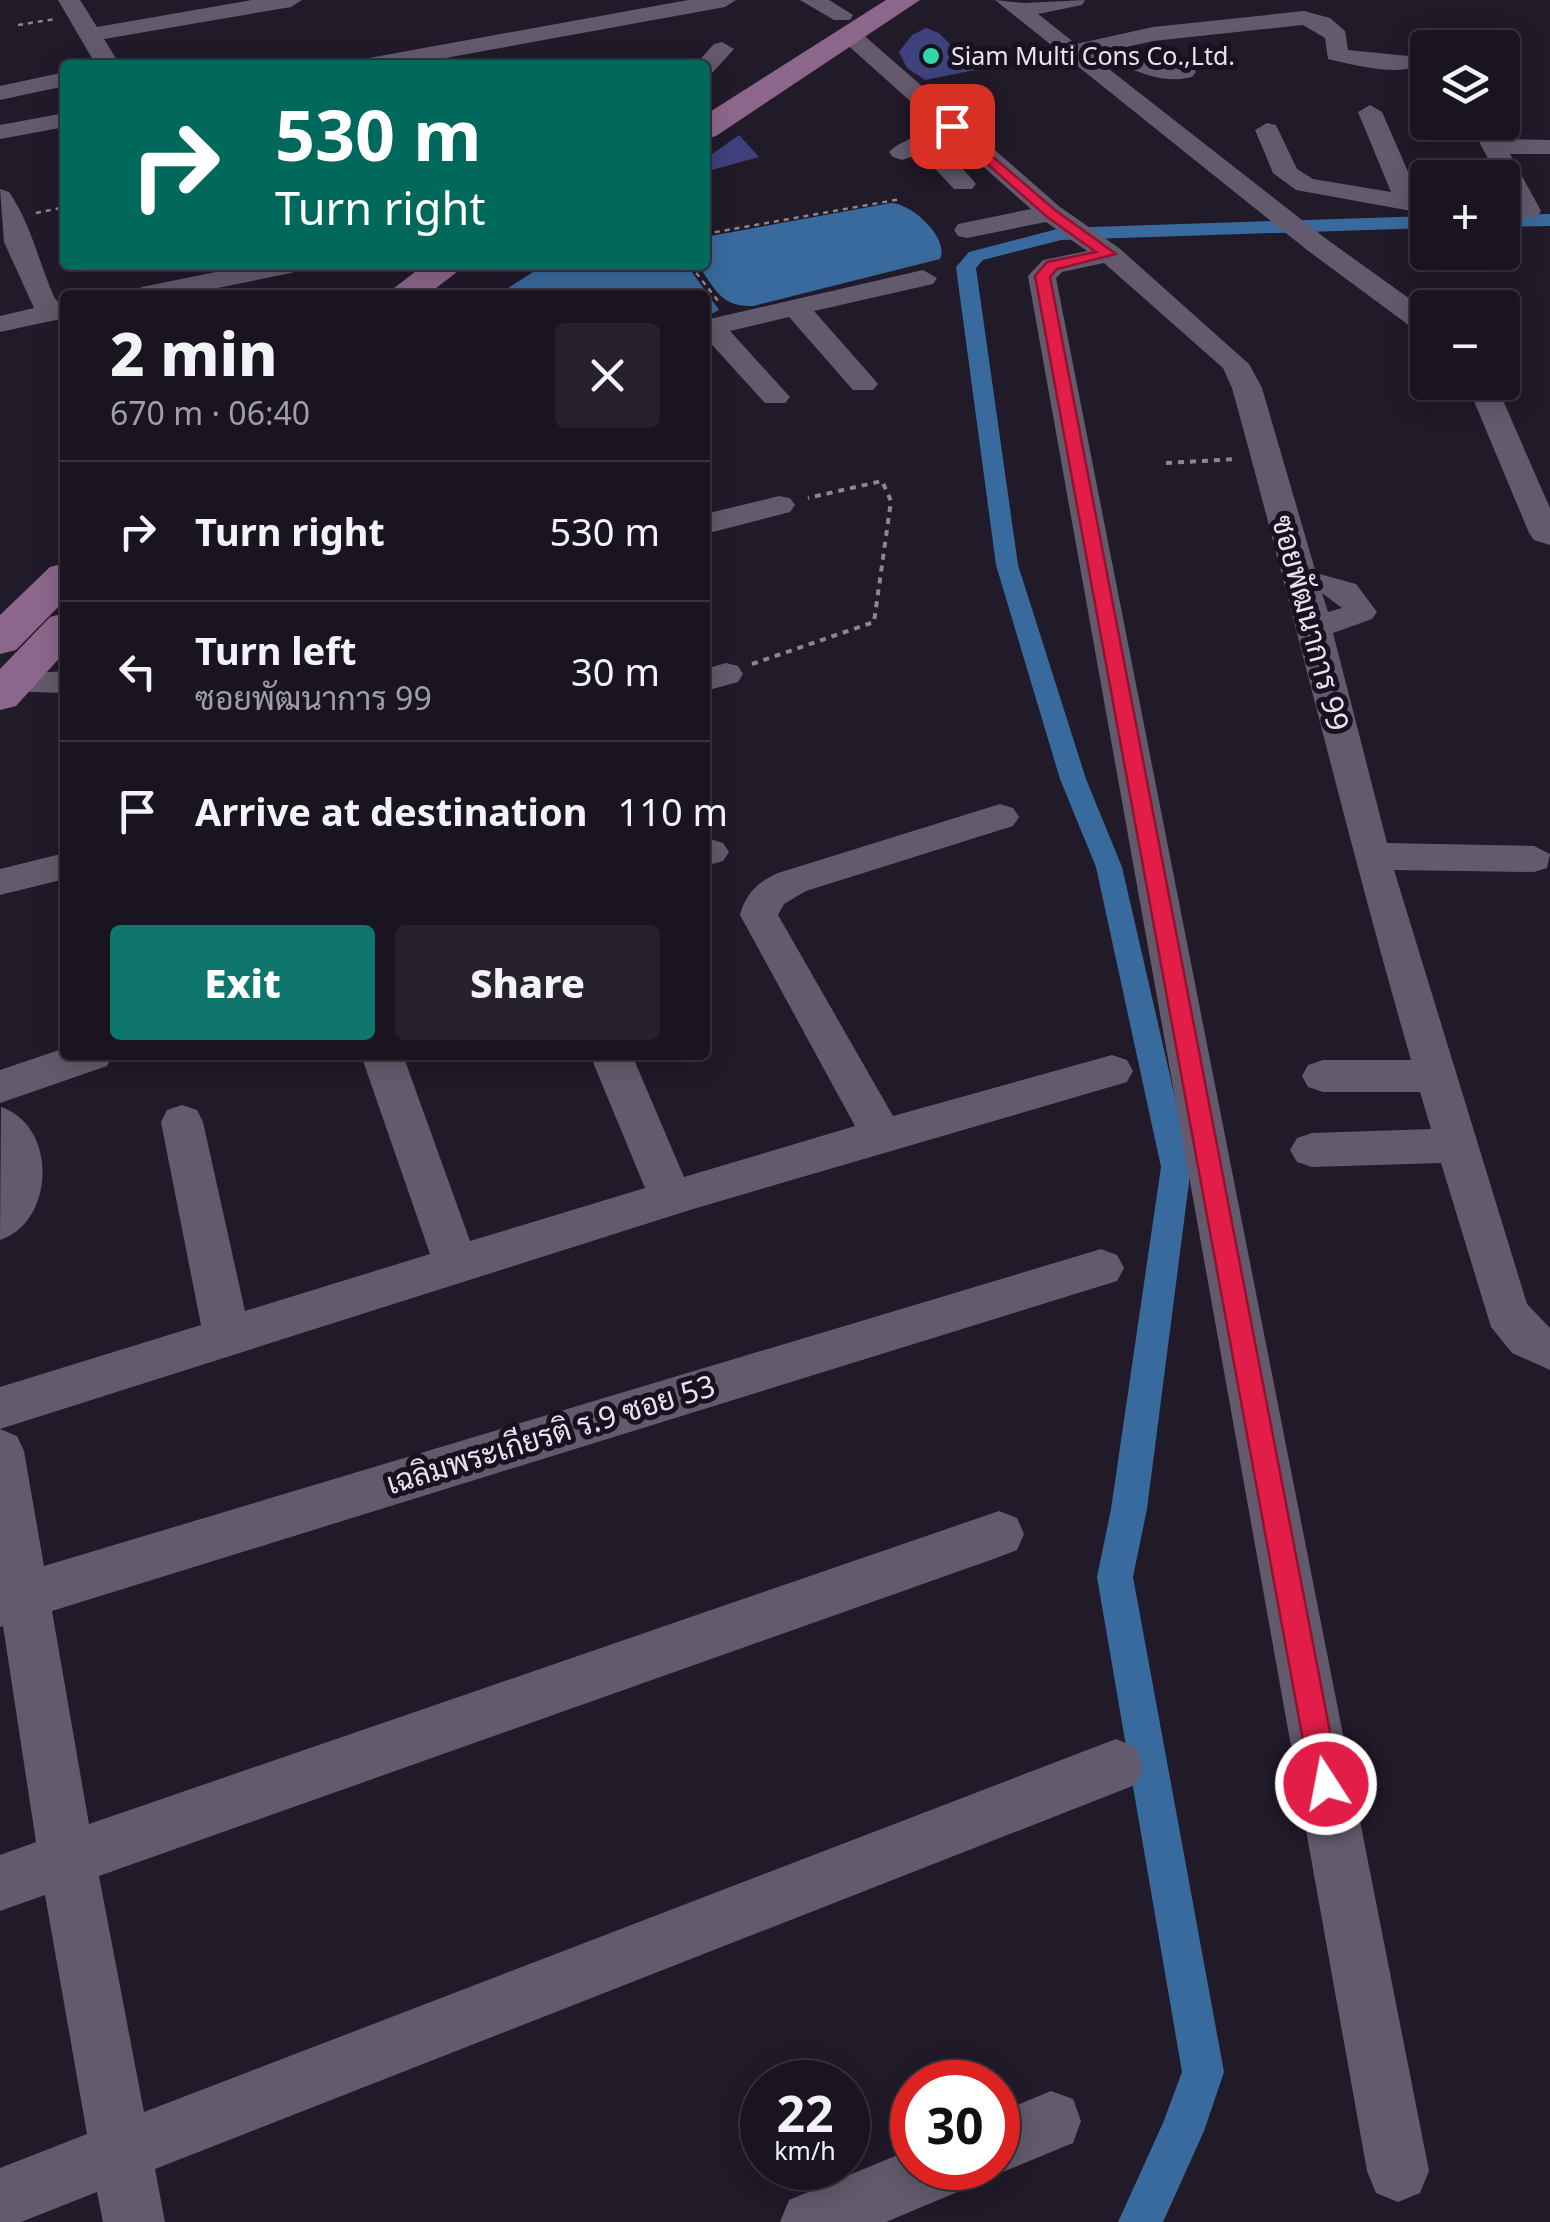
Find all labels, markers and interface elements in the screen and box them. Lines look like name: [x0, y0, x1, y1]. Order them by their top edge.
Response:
map controls: [1410, 30, 1520, 400]
button: layers: [1410, 30, 1520, 140]
place label: Siam Multi Cons Co.,Ltd.: [951, 38, 1235, 72]
marker: Siam Multi Cons Co.,Ltd.: [920, 45, 942, 67]
pin: [910, 84, 995, 169]
text: 530 m: [275, 86, 482, 182]
icon: arrive: [925, 99, 980, 154]
icon: right: [110, 100, 240, 230]
button: +: [1410, 160, 1520, 270]
text: Turn right: [275, 177, 486, 238]
button: −: [1410, 290, 1520, 400]
text: 2 min: [110, 312, 278, 394]
button: close: [555, 323, 660, 428]
text: 670 m · 06:40: [110, 391, 310, 434]
icon: right: [110, 504, 165, 559]
text: Turn right: [195, 505, 385, 557]
text: 530 m: [549, 505, 660, 557]
street label: ซอยพัฒนาการ 99: [1263, 510, 1360, 735]
text: Turn left: [195, 624, 357, 676]
icon: left: [110, 644, 165, 699]
text: 30 m: [571, 645, 660, 697]
text: ซอยพัฒนาการ 99: [195, 676, 432, 719]
icon: arrive: [110, 784, 165, 839]
text: Arrive at destination: [195, 785, 587, 837]
text: 110 m: [617, 785, 728, 837]
button: Exit: [110, 925, 375, 1040]
button: Share: [395, 925, 660, 1040]
street label: เฉลิมพระเกียรติ ร.9 ซอย 53: [381, 1364, 720, 1503]
position arrow: [1274, 1732, 1378, 1836]
speed limit sign: 30: [890, 2060, 1020, 2190]
text: 22: [776, 2079, 834, 2147]
text: km/h: [774, 2133, 836, 2167]

